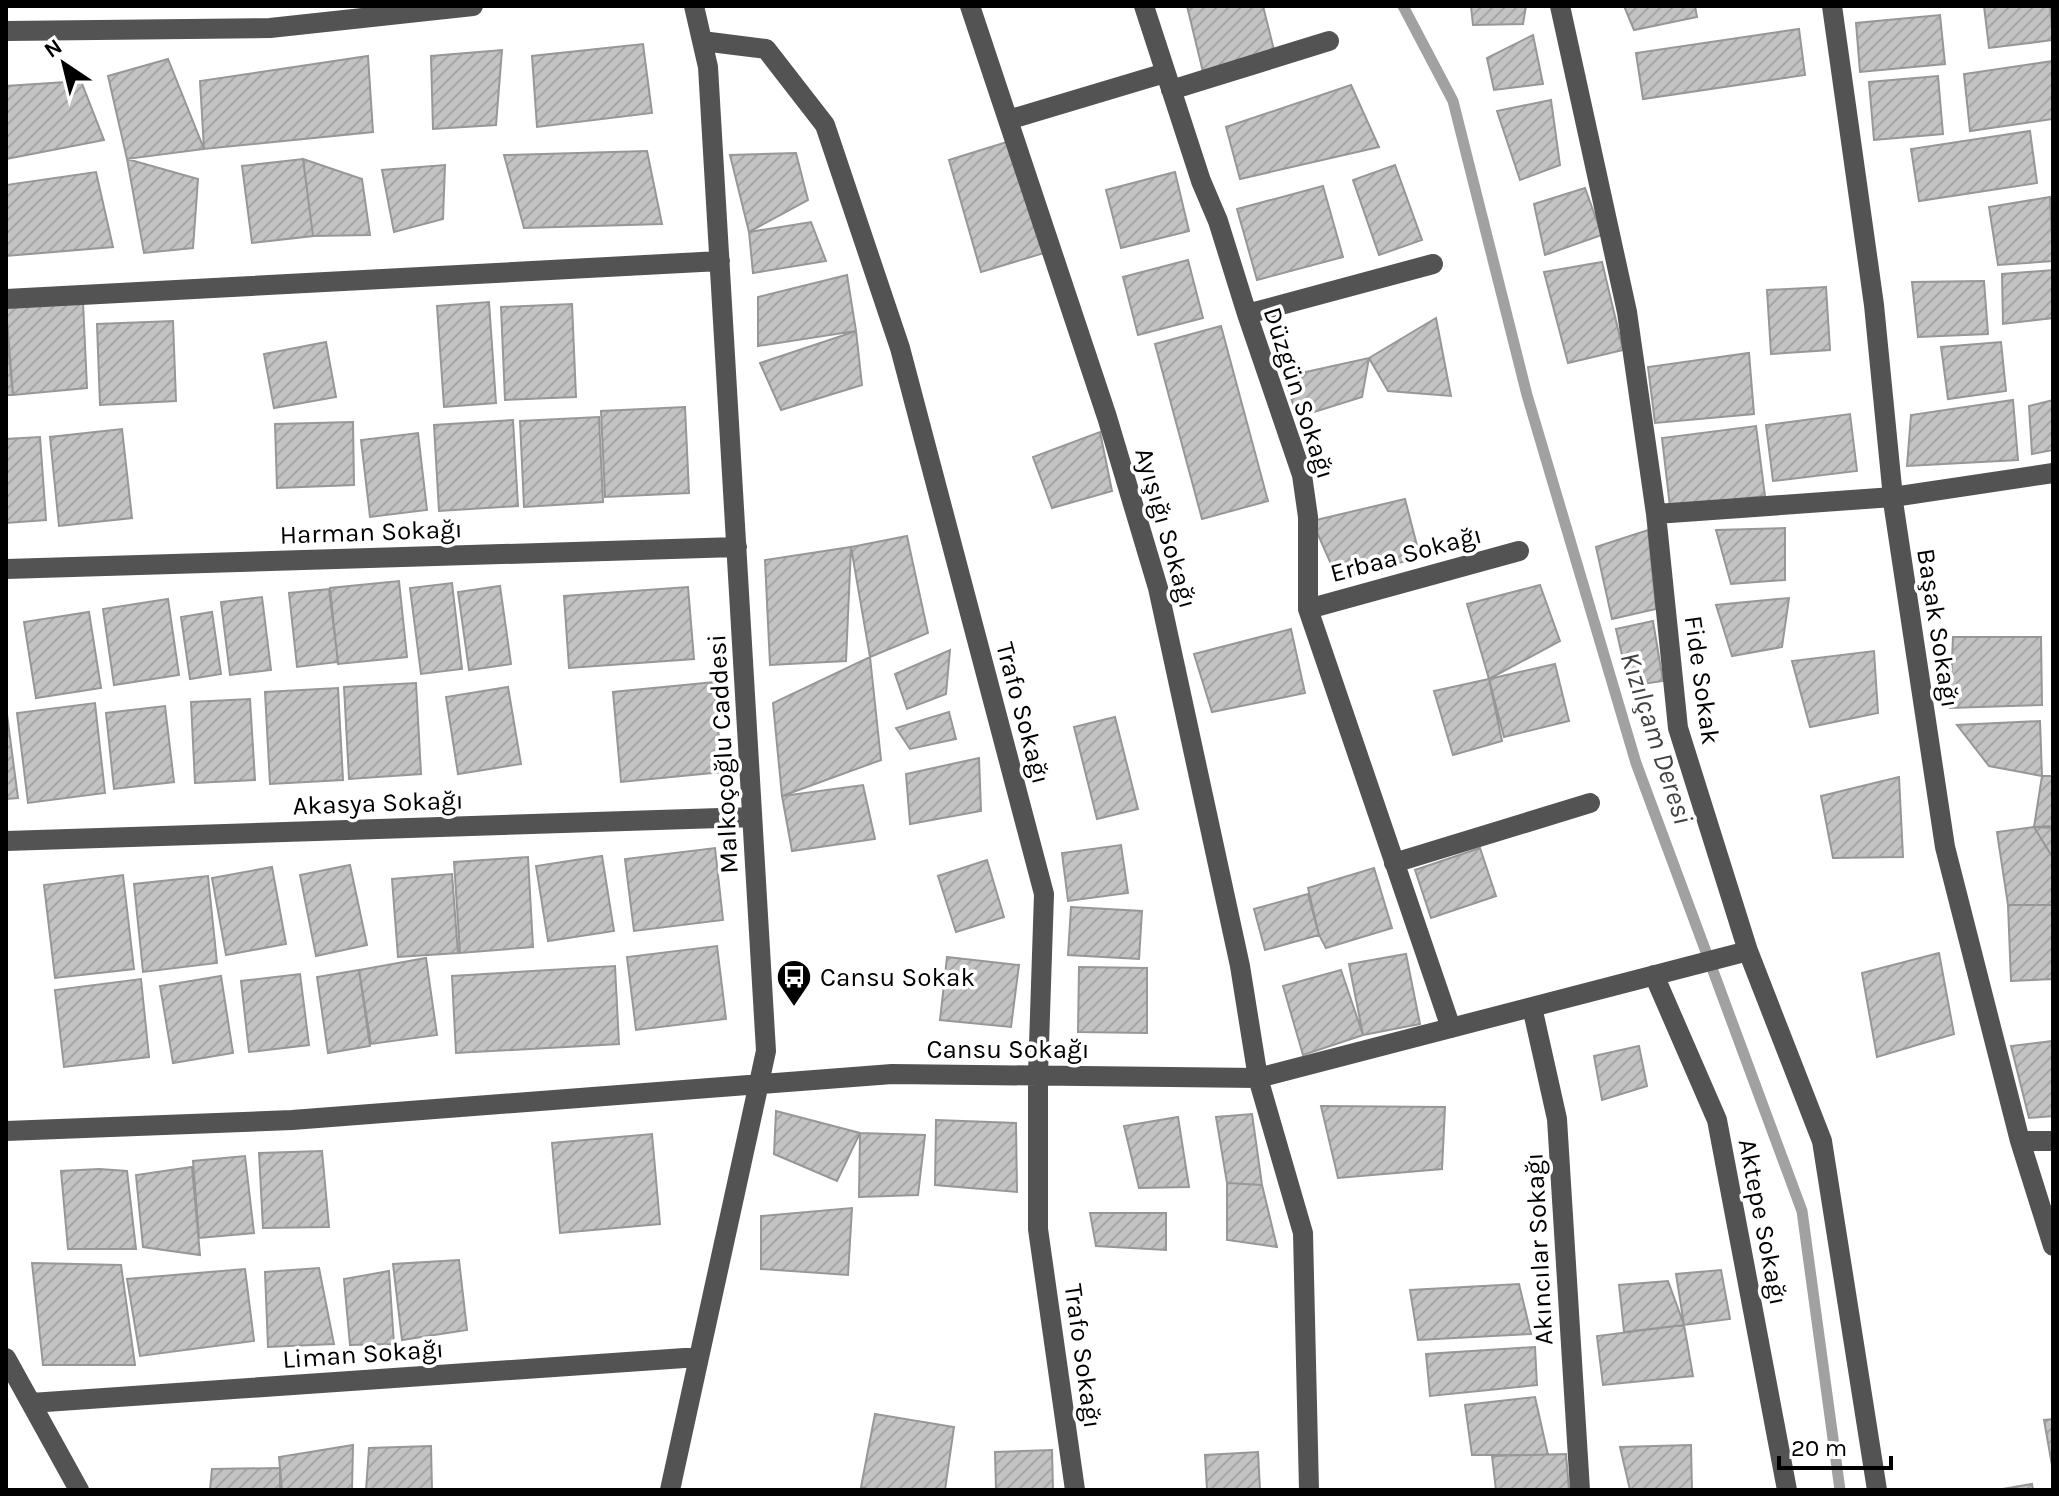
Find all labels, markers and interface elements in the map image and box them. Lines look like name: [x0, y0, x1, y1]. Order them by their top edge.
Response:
north arrow: [24, 24, 104, 104]
text: N: [39, 33, 67, 64]
street label: Düzgün Sokağı: [1257, 303, 1341, 483]
street label: Ayışığı Sokağı: [1128, 444, 1204, 612]
street label: Harman Sokağı: [279, 513, 463, 551]
street label: Erbaa Sokağı: [1327, 519, 1485, 589]
street label: Başak Sokağı: [1910, 546, 1966, 710]
street label: Fide Sokak: [1678, 614, 1726, 746]
street label: Malkoçoğlu Caddesi: [701, 633, 745, 875]
street label: Trafo Sokağı: [989, 639, 1057, 787]
water label: Kızılçam Deresi: [1614, 648, 1700, 828]
street label: Akasya Sokağı: [292, 785, 464, 821]
bus stop icon: Cansu Sokak: [775, 958, 813, 1008]
place label: Cansu Sokak: [820, 962, 975, 993]
street label: Cansu Sokağı: [927, 1034, 1089, 1065]
street label: Aktepe Sokağı: [1732, 1136, 1794, 1308]
street label: Akıncılar Sokağı: [1518, 1152, 1560, 1346]
street label: Trafo Sokağı: [1058, 1282, 1108, 1430]
street label: Liman Sokağı: [281, 1333, 445, 1375]
scale bar: [1779, 1420, 1891, 1470]
text: 20 m: [1791, 1434, 1847, 1462]

